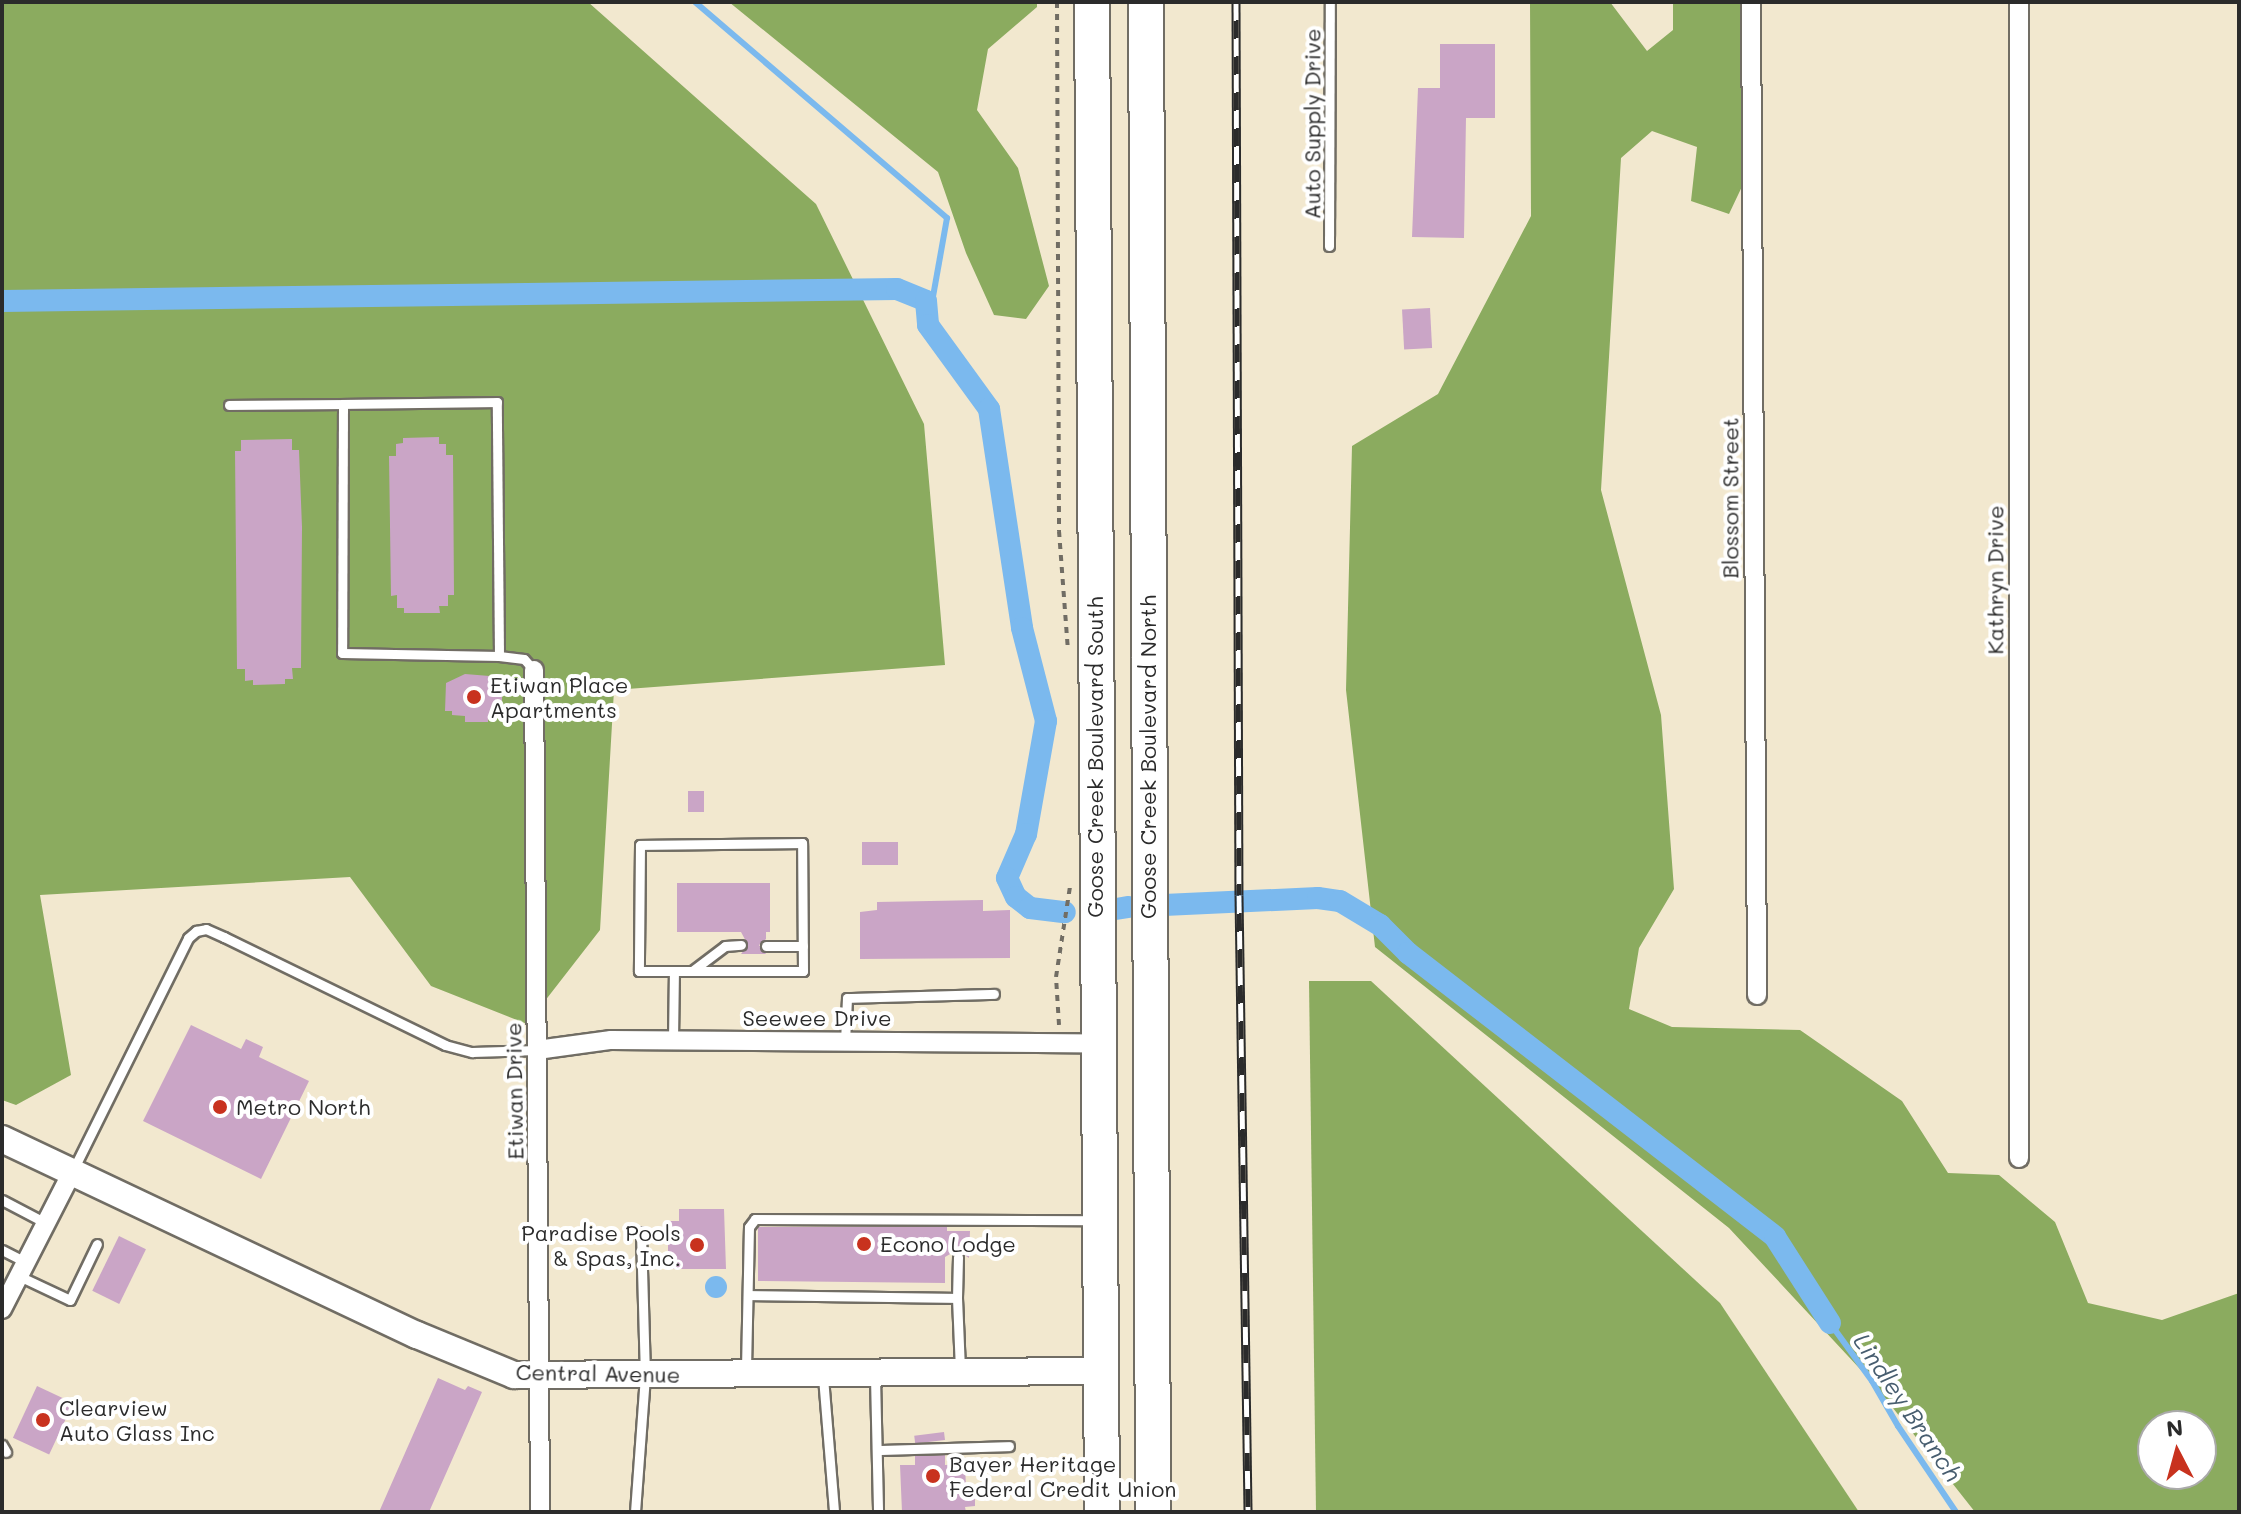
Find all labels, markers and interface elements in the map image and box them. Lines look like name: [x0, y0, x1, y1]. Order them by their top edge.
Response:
street label: Auto Supply Drive: [1299, 29, 1325, 219]
street label: Blossom Street: [1717, 417, 1743, 579]
street label: Kathryn Drive: [1982, 505, 2008, 655]
street label: Goose Creek Boulevard North: [1135, 595, 1161, 919]
street label: Goose Creek Boulevard South: [1082, 596, 1108, 918]
place label: Etiwan Place Apartments: [490, 671, 628, 722]
marker: Etiwan Place Apartments: [465, 688, 483, 706]
street label: Seewee Drive: [742, 1005, 892, 1031]
street label: Etiwan Drive: [500, 1022, 528, 1160]
place label: Metro North: [236, 1094, 370, 1120]
marker: Metro North: [211, 1098, 229, 1116]
place label: Paradise Pools & Spas, Inc.: [521, 1219, 681, 1270]
place label: Econo Lodge: [880, 1231, 1016, 1257]
marker: Econo Lodge: [855, 1235, 873, 1253]
marker: Paradise Pools & Spas, Inc.: [688, 1236, 706, 1254]
water label: Lindley Branch: [1848, 1327, 1968, 1487]
street label: Central Avenue: [515, 1358, 681, 1388]
place label: Clearview Auto Glass Inc: [59, 1394, 215, 1446]
north arrow: [2137, 1410, 2217, 1490]
marker: Clearview Auto Glass Inc: [34, 1411, 52, 1429]
text: N: [2165, 1412, 2184, 1443]
place label: Bayer Heritage Federal Credit Union: [949, 1450, 1176, 1502]
marker: Bayer Heritage Federal Credit Union: [924, 1467, 942, 1485]

